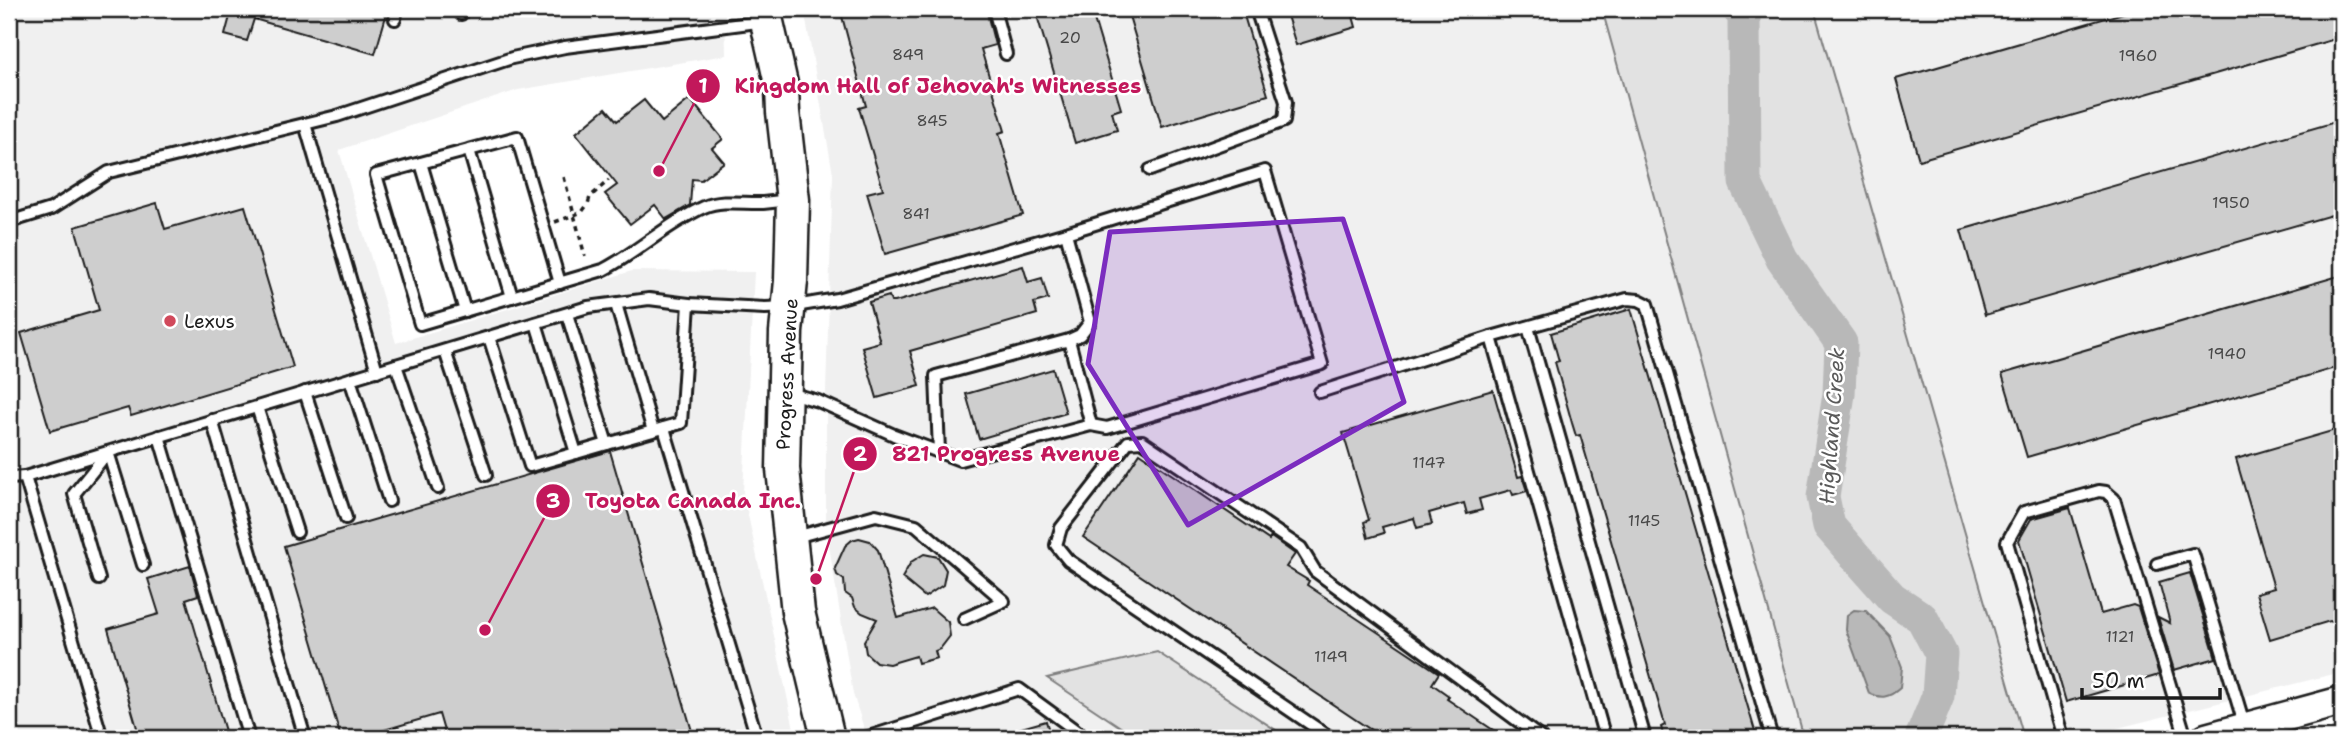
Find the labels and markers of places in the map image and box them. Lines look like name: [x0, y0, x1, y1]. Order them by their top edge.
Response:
callout: Kingdom Hall of Jehovah's Witnesses: [686, 65, 1155, 107]
place label: Lexus: [184, 309, 235, 334]
marker: Lexus: [162, 313, 178, 329]
callout: 821 Progress Avenue: [843, 433, 1134, 475]
callout: Toyota Canada Inc.: [536, 480, 815, 522]

